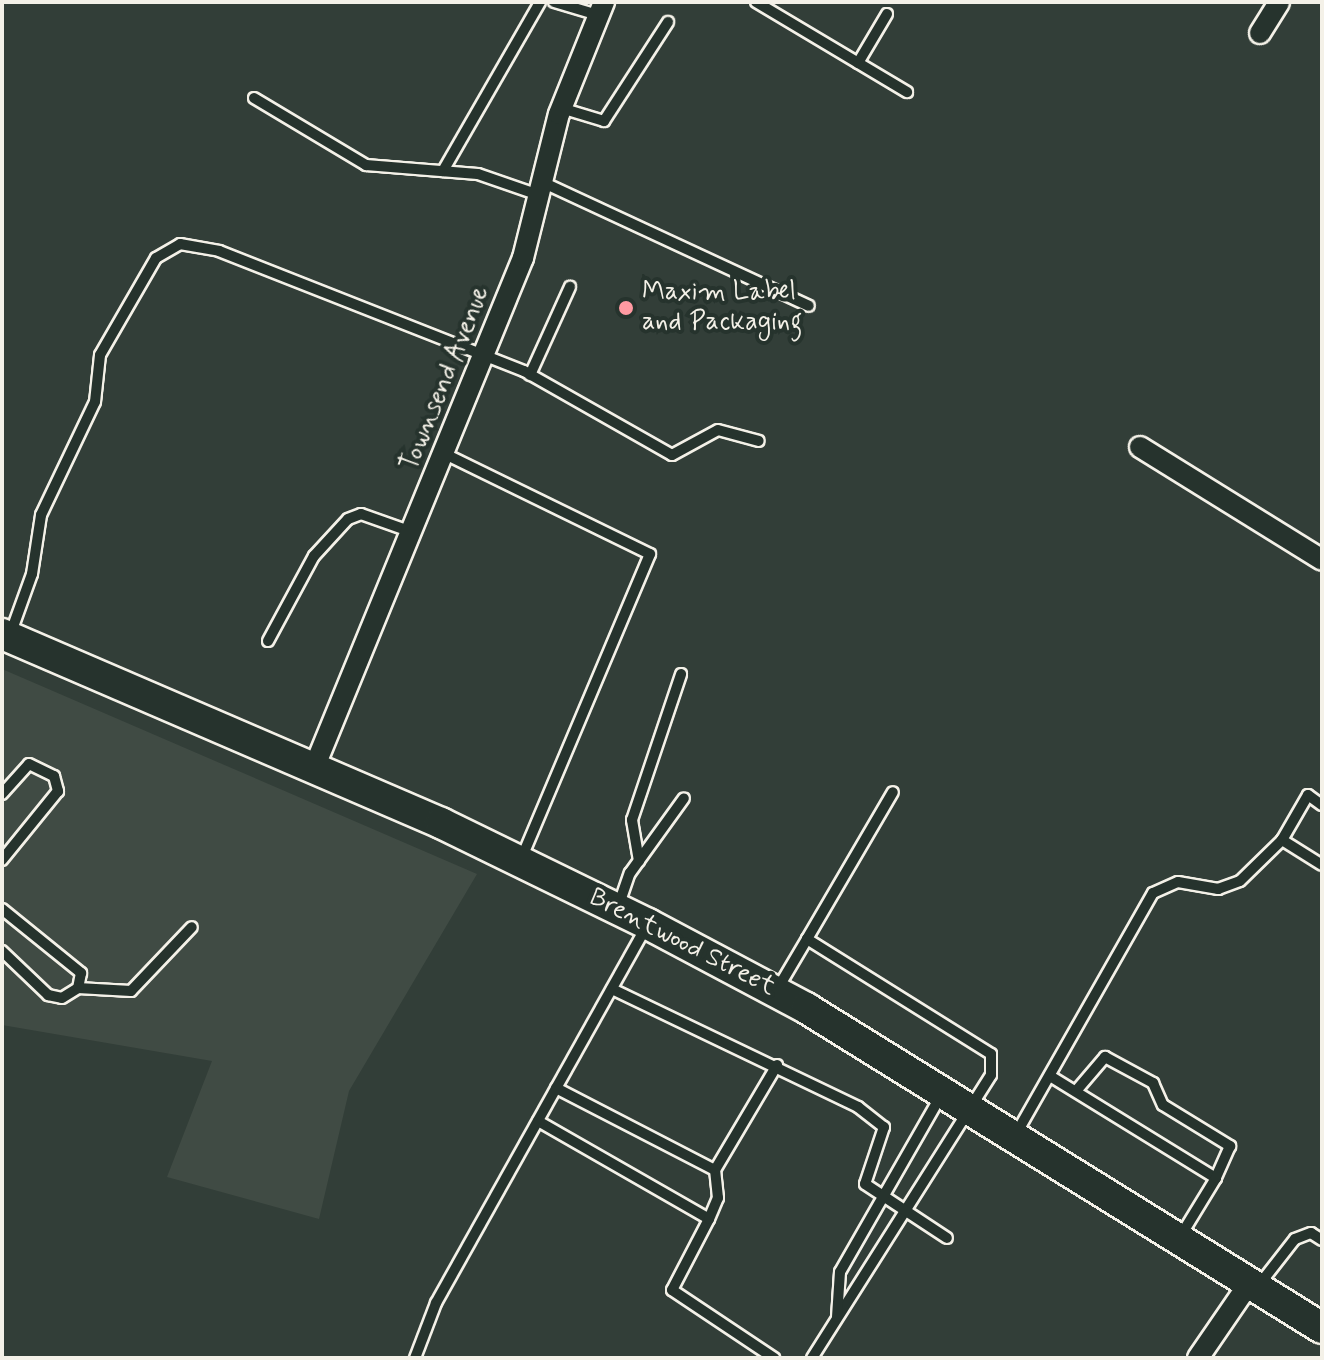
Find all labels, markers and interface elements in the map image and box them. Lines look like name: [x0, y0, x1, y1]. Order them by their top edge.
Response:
place label: Maxim Label and Packaging: [642, 277, 799, 338]
street label: Townsend Avenue: [394, 280, 498, 478]
marker: Maxim Label and Packaging: [617, 299, 635, 317]
street label: Brentwood Street: [584, 883, 780, 1003]

